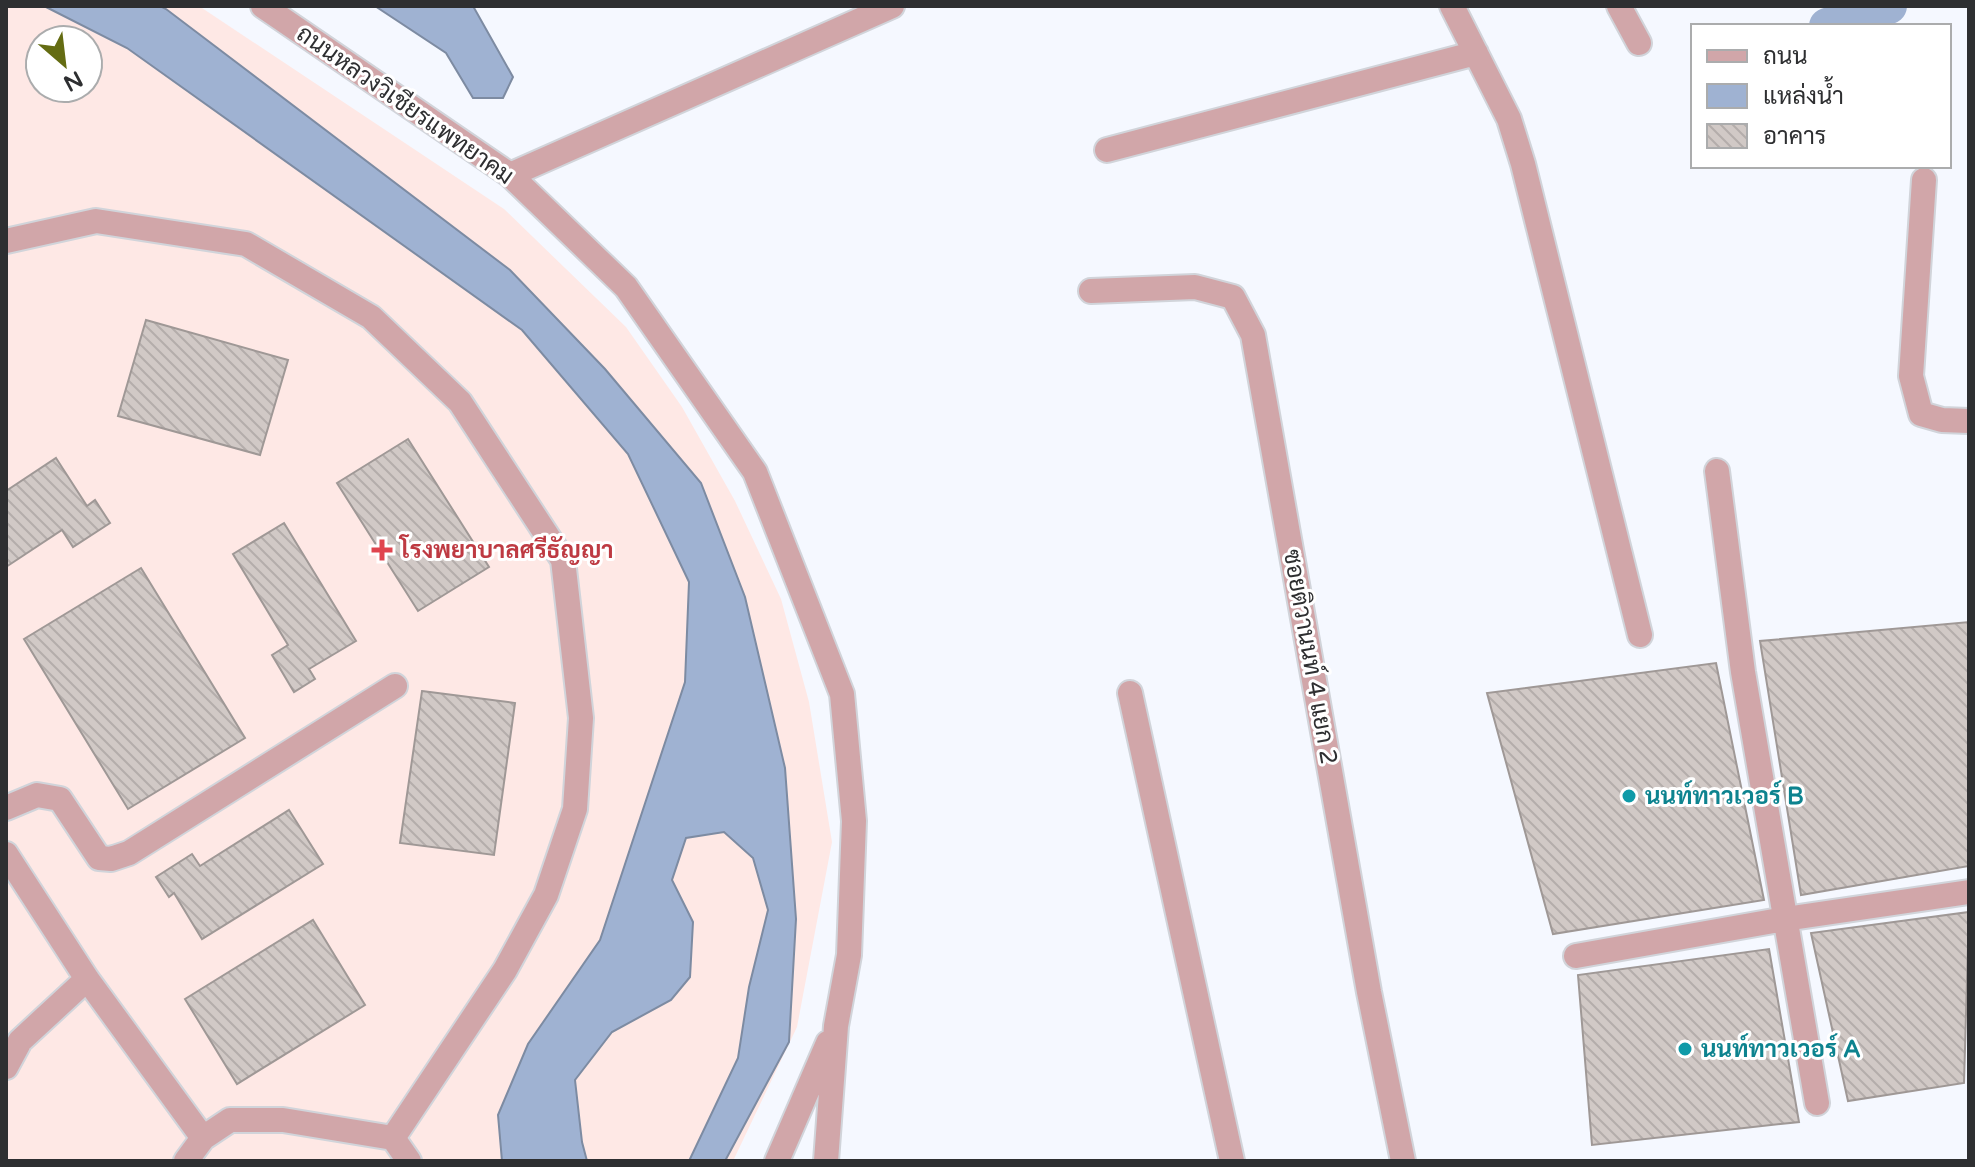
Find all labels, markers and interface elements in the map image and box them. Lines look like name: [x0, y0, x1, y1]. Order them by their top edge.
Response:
street label: ถนนหลวงวิเชียรแพทยาคม: [291, 18, 520, 191]
north arrow: [24, 24, 104, 104]
legend: [1691, 24, 1951, 168]
text: ถนน: [1763, 42, 1808, 71]
text: N: [59, 65, 87, 96]
text: แหล่งน้ำ: [1763, 76, 1844, 111]
text: อาคาร: [1763, 122, 1826, 151]
place label: โรงพยาบาลศรีธัญญา: [398, 534, 614, 565]
marker: โรงพยาบาลศรีธัญญา: [371, 539, 393, 561]
street label: ซอยติวานนท์ 4 แยก 2: [1277, 547, 1345, 767]
place label: นนท์ทาวเวอร์ B: [1645, 780, 1804, 811]
marker: นนท์ทาวเวอร์ B: [1620, 787, 1638, 805]
place label: นนท์ทาวเวอร์ A: [1701, 1033, 1861, 1064]
marker: นนท์ทาวเวอร์ A: [1676, 1040, 1694, 1058]

